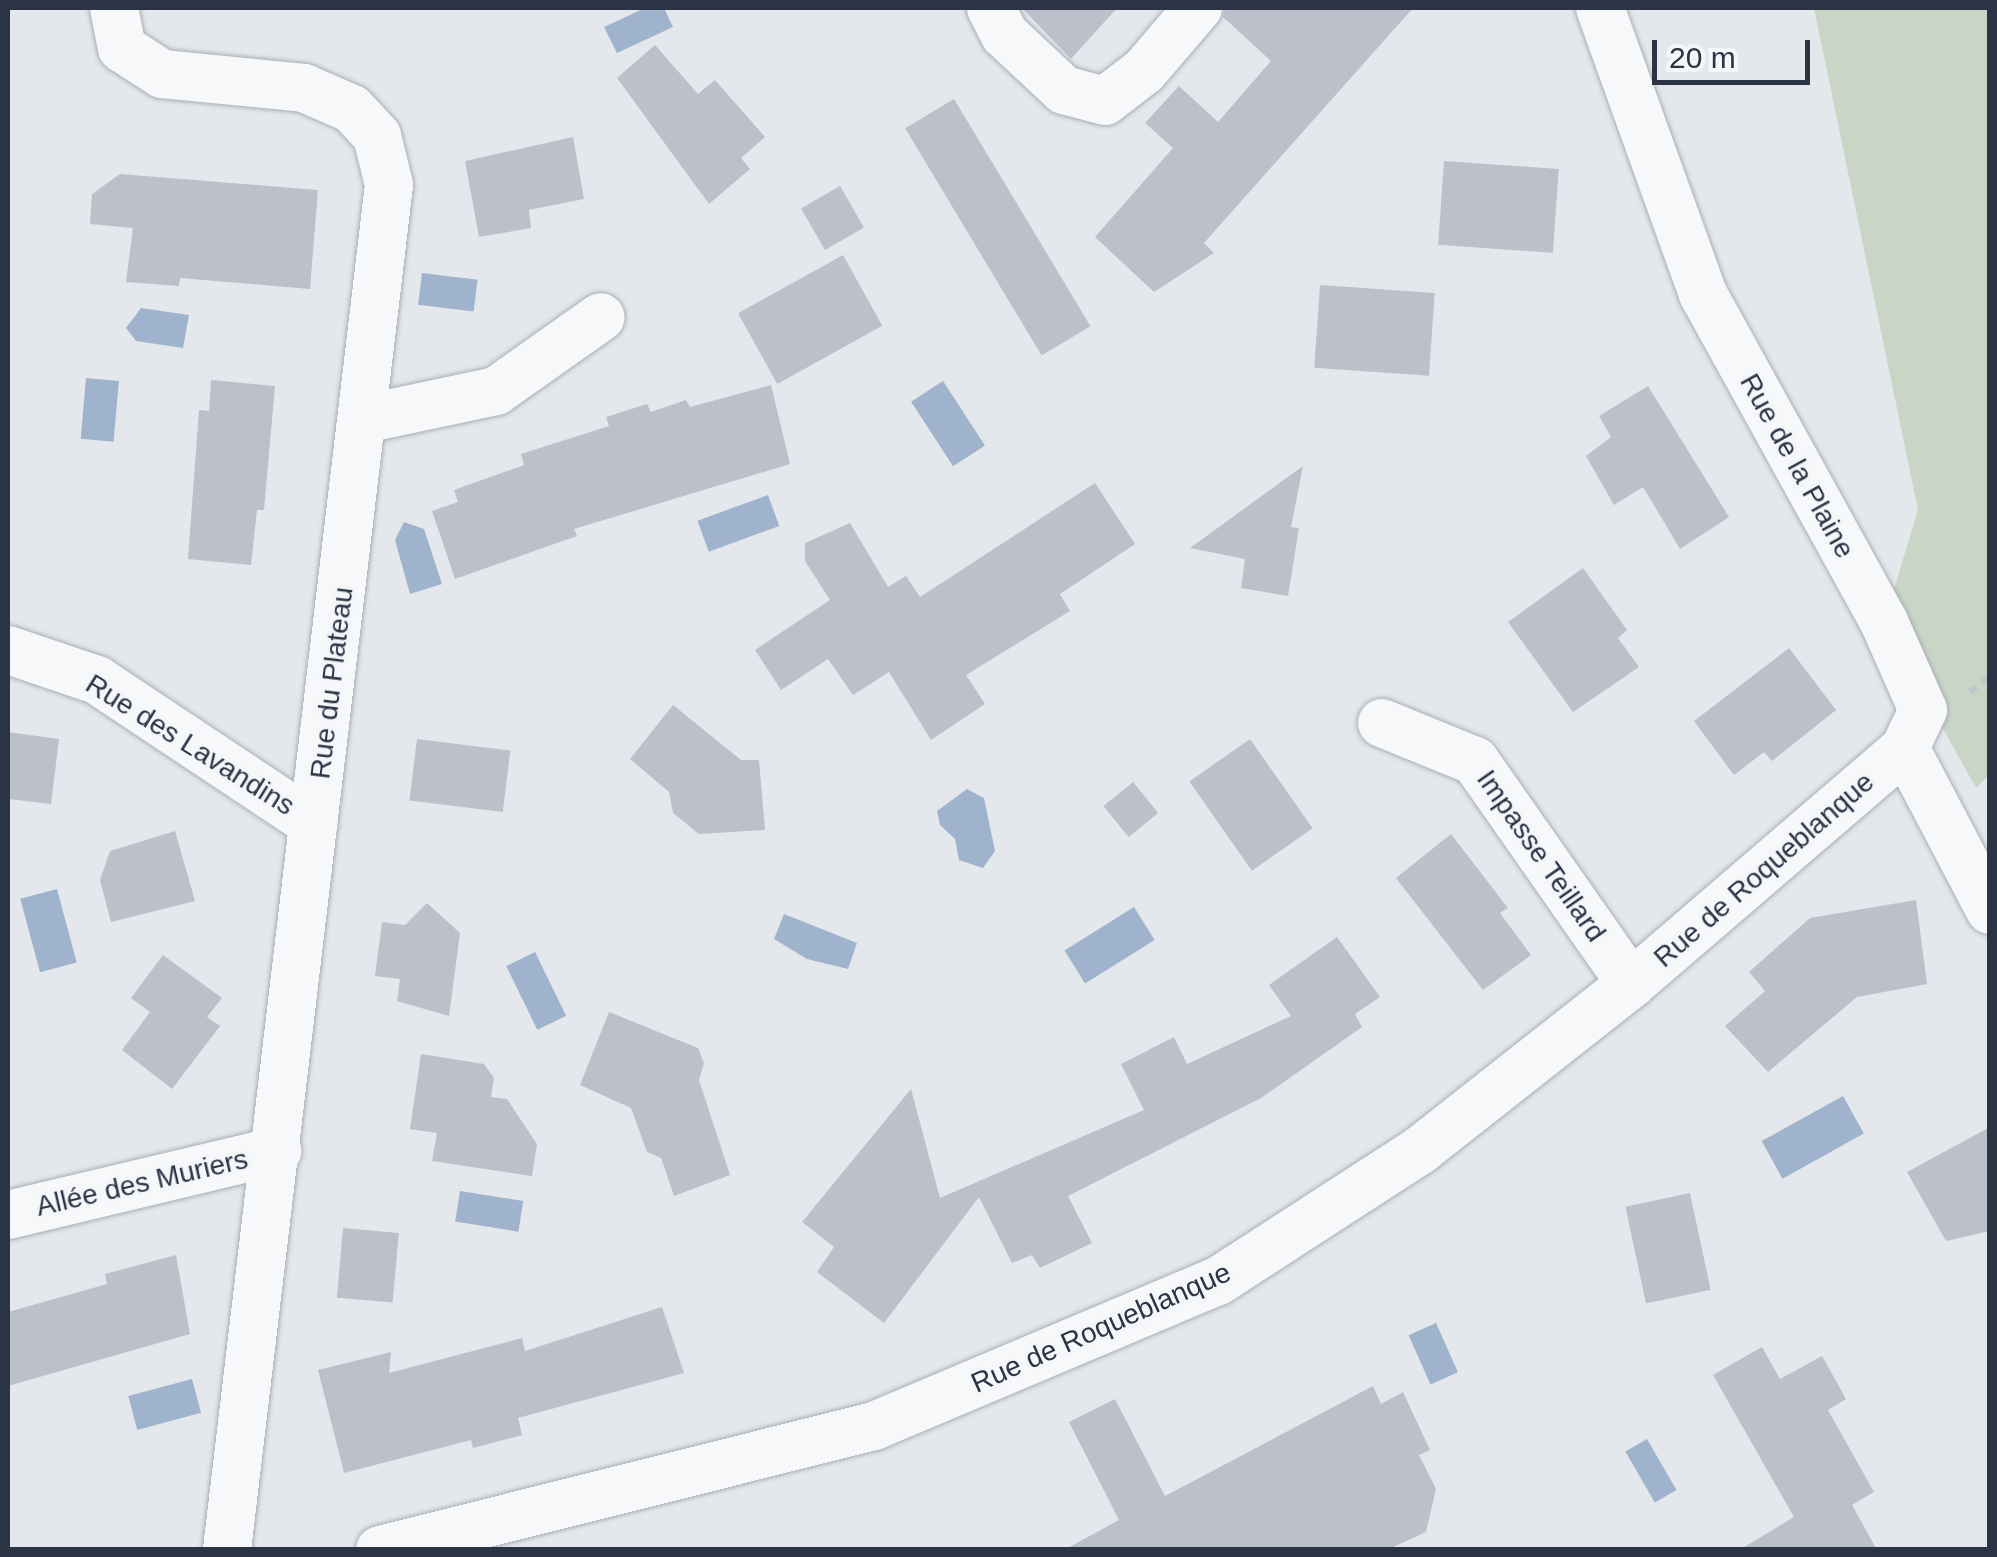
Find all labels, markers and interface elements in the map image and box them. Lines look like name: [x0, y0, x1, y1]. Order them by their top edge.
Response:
scale bar: [1657, 20, 1814, 82]
text: 20 m: [1669, 41, 1736, 74]
street label: Rue de la Plaine: [1732, 368, 1862, 564]
street label: Rue du Plateau: [304, 585, 360, 781]
street label: Rue des Lavandins: [79, 667, 301, 823]
street label: Impasse Teillard: [1469, 764, 1613, 948]
street label: Rue de Roqueblanque: [1647, 765, 1881, 975]
street label: Allée des Muriers: [33, 1142, 251, 1224]
street label: Rue de Roqueblanque: [966, 1256, 1236, 1400]

